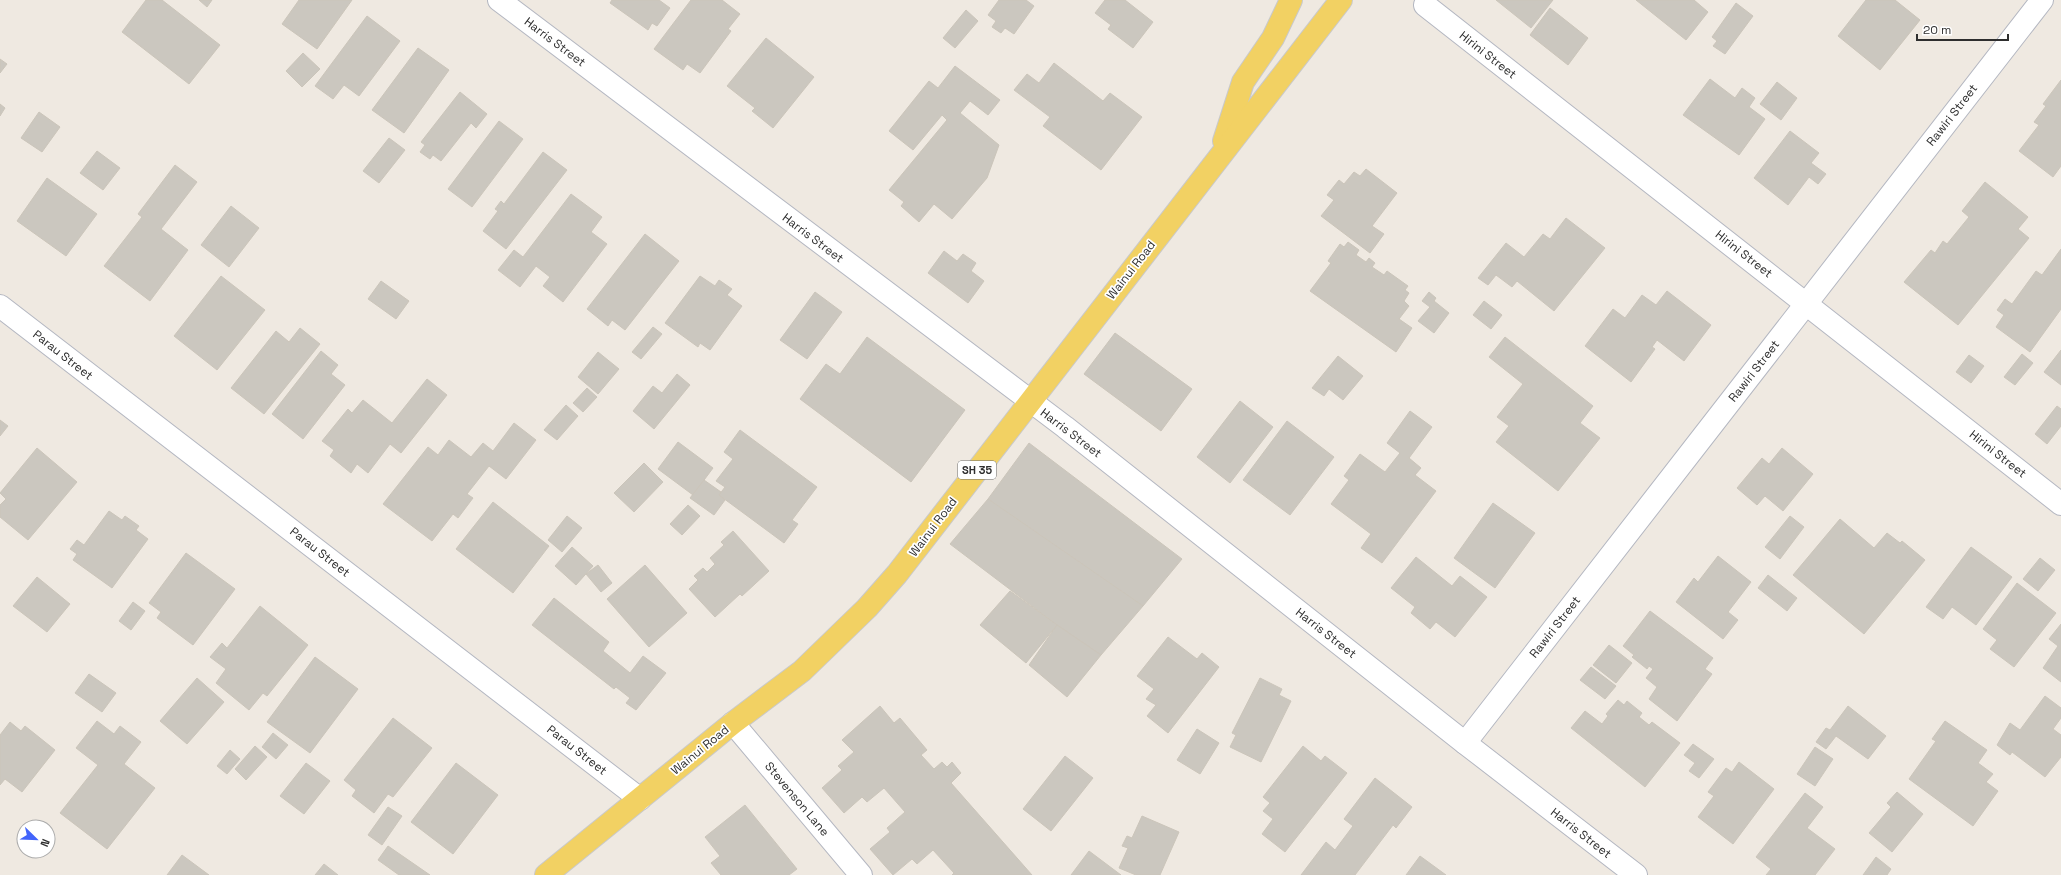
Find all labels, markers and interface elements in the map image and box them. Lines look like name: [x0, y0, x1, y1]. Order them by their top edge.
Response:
street label: Harris Street: [521, 14, 589, 70]
scale bar: [1917, 16, 2008, 42]
text: 20 m: [1923, 22, 1951, 38]
street label: Hirini Street: [1456, 28, 1520, 82]
street label: Rawiri Street: [1923, 81, 1981, 149]
street label: Harris Street: [779, 210, 847, 266]
street label: Hirini Street: [1712, 227, 1776, 281]
street label: Wainui Road: [1103, 237, 1159, 303]
street label: Parau Street: [30, 326, 96, 384]
street label: Rawiri Street: [1725, 337, 1783, 405]
street label: Harris Street: [1037, 405, 1105, 461]
street label: Hirini Street: [1966, 427, 2030, 481]
road number: SH 35: [958, 461, 996, 479]
street label: Wainui Road: [905, 494, 961, 560]
street label: Parau Street: [287, 523, 353, 581]
street label: Rawiri Street: [1526, 593, 1584, 661]
street label: Harris Street: [1292, 604, 1360, 662]
street label: Parau Street: [544, 721, 610, 779]
street label: Wainui Road: [668, 722, 732, 778]
street label: Stevenson Lane: [761, 759, 833, 839]
street label: Harris Street: [1547, 804, 1615, 862]
north arrow: [16, 819, 56, 859]
text: N: [37, 837, 53, 849]

